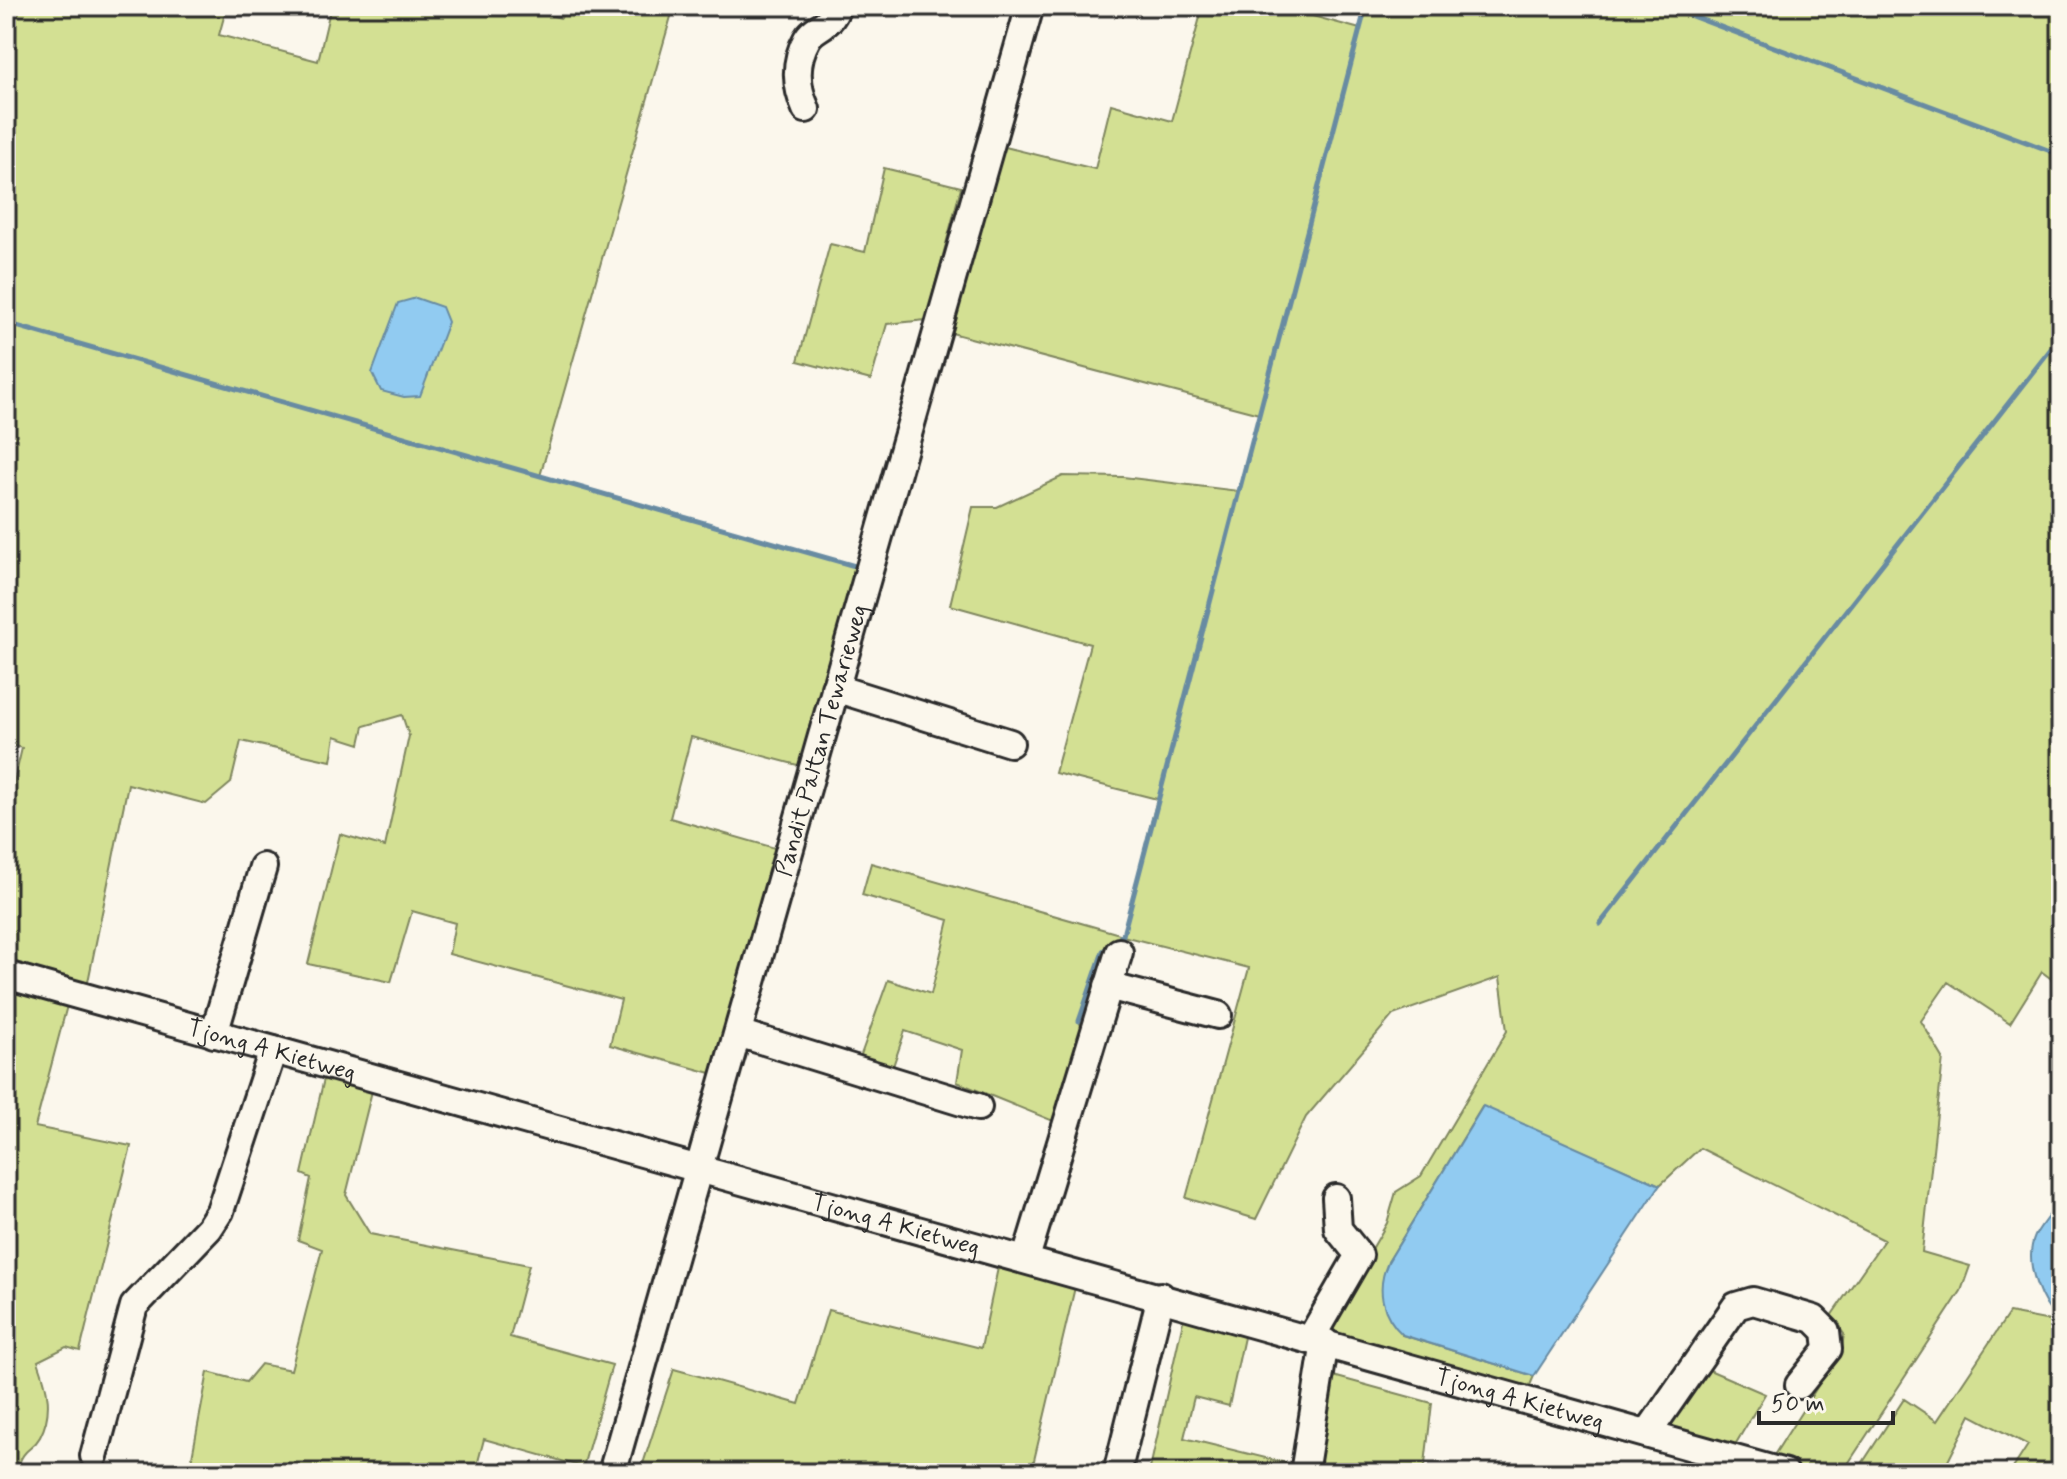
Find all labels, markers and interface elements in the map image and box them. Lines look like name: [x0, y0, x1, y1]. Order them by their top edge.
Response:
street label: Pandit Paltan Tewarieweg: [769, 601, 876, 880]
street label: Tjong A Kietweg: [183, 1012, 359, 1089]
street label: Tjong A Kietweg: [807, 1187, 983, 1264]
street label: Tjong A Kietweg: [1431, 1362, 1607, 1439]
scale bar: [1759, 1375, 1893, 1425]
text: 50 m: [1771, 1389, 1825, 1420]

